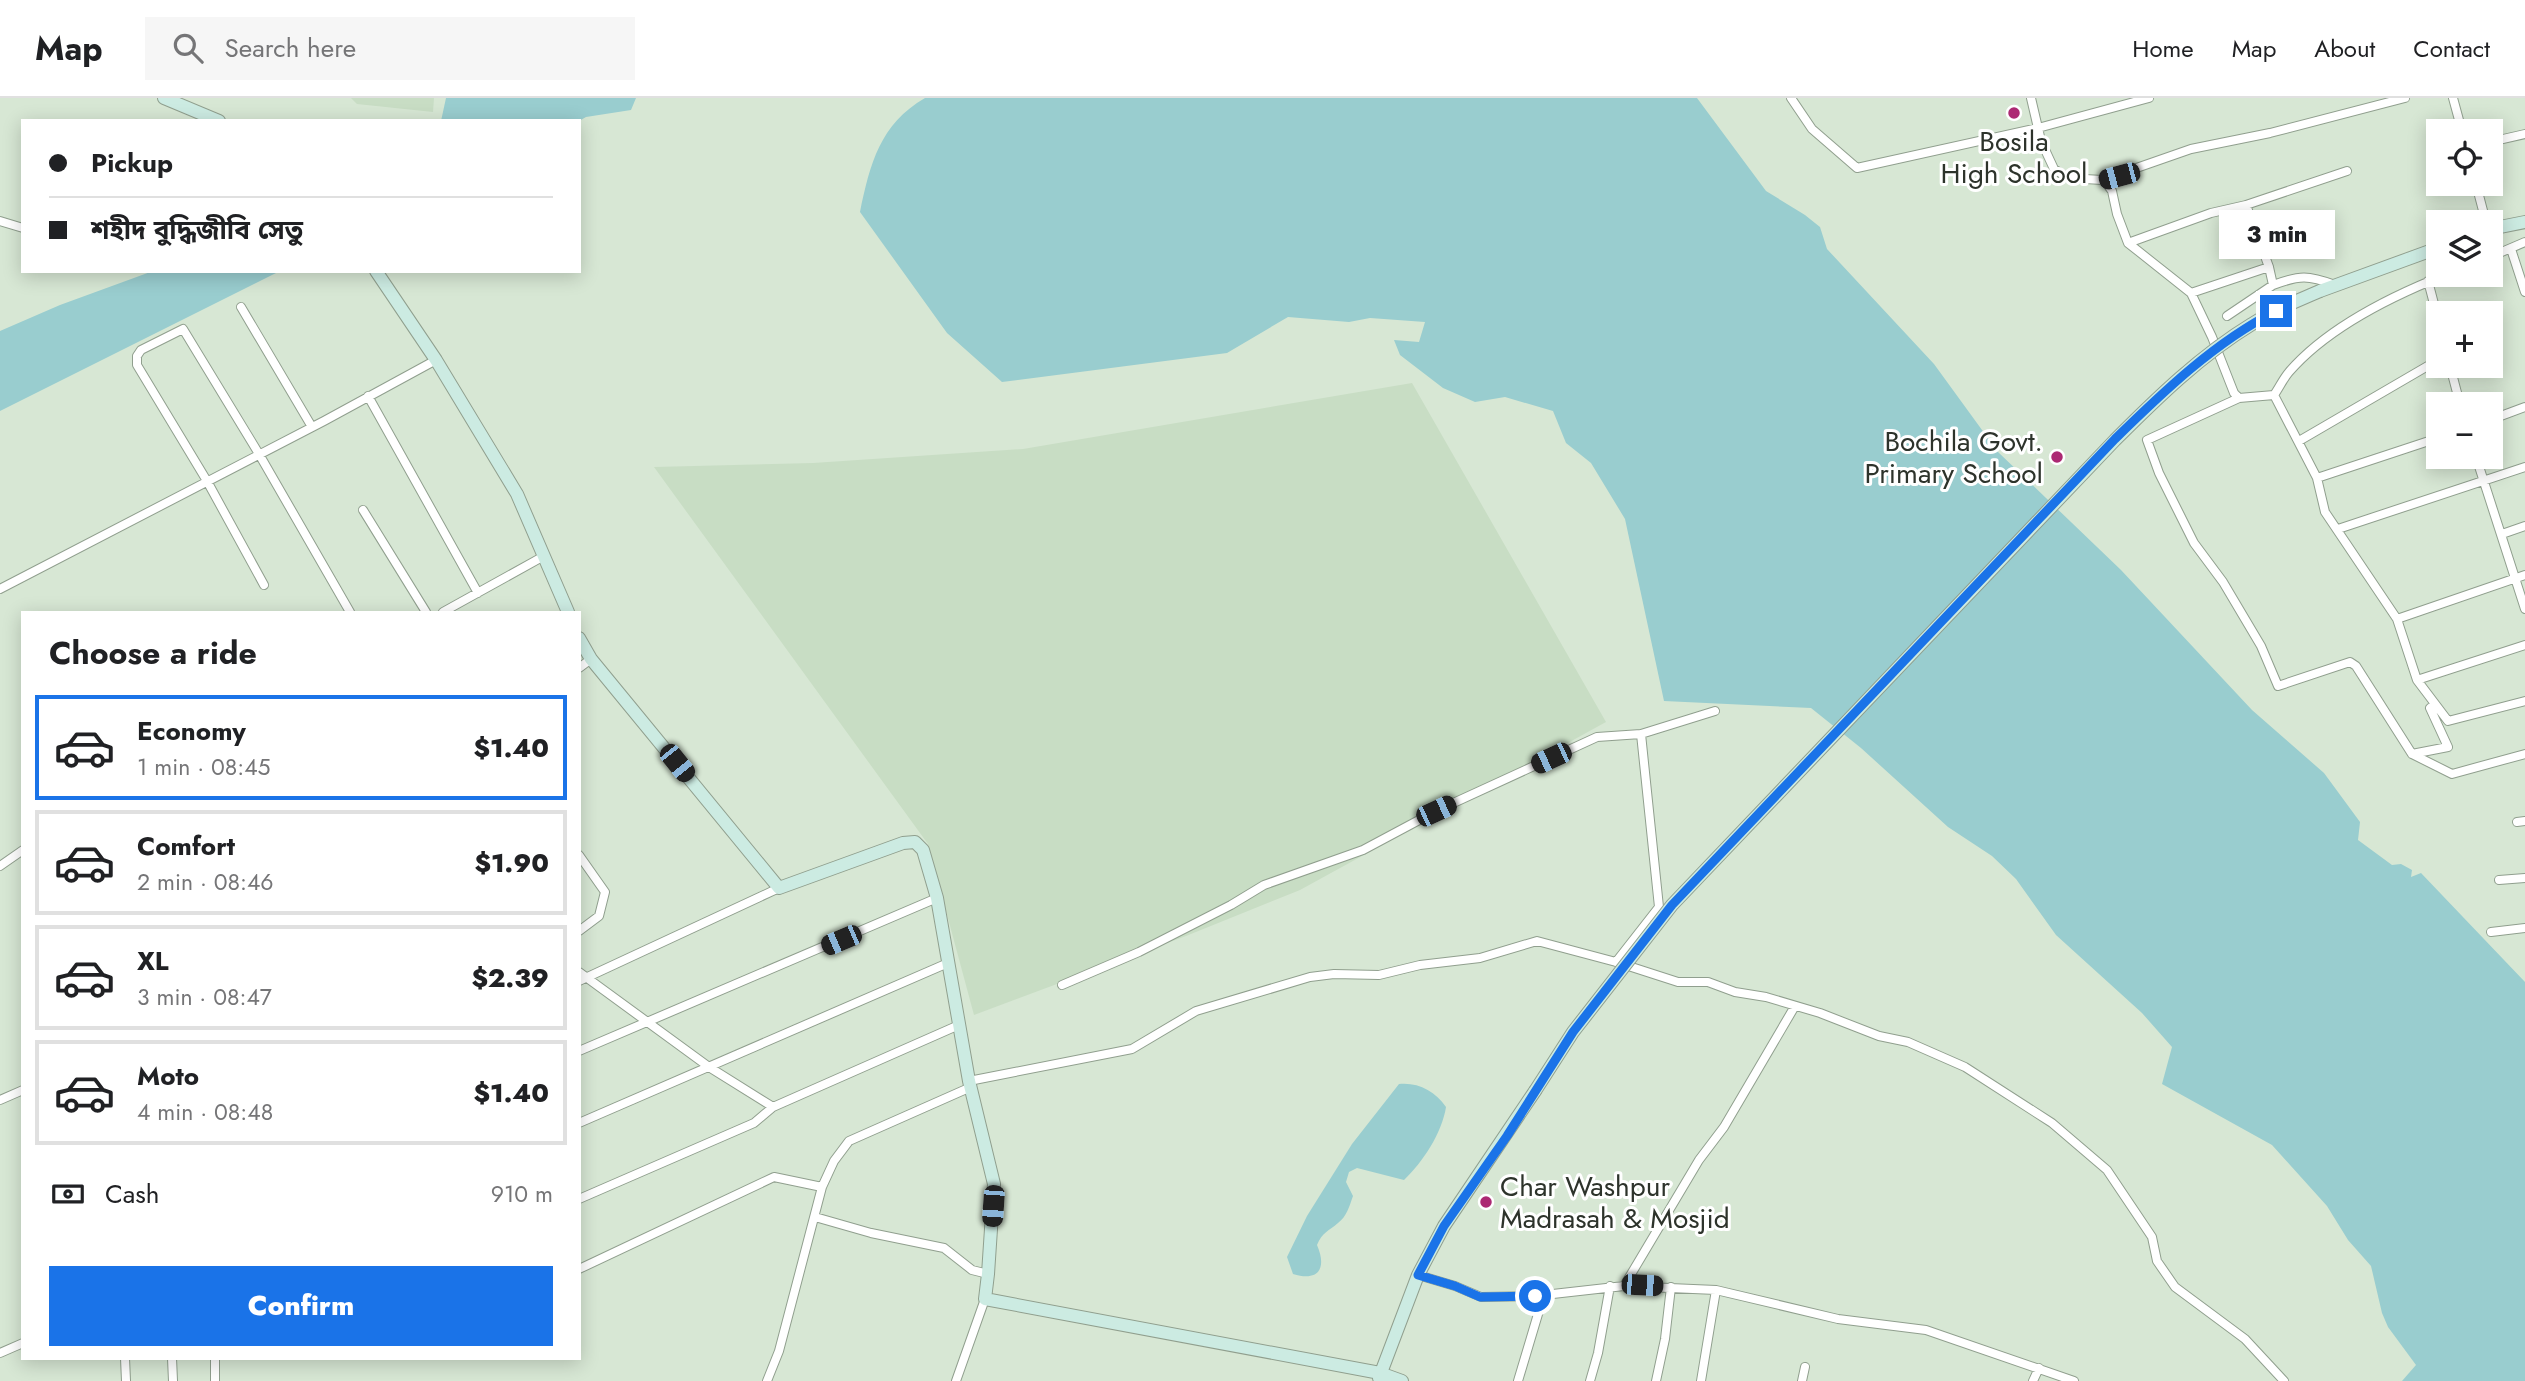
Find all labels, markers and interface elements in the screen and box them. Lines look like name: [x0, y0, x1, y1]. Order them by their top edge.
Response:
search box: [145, 17, 635, 80]
text: Map: [35, 25, 103, 72]
icon: search: [169, 29, 207, 67]
text: Search here: [225, 29, 356, 67]
text: Home: [2132, 31, 2194, 66]
text: Map: [2232, 31, 2276, 66]
text: About: [2314, 31, 2375, 66]
text: Contact: [2413, 31, 2490, 66]
marker: Bosila High School: [2006, 105, 2022, 121]
map controls: [2426, 119, 2503, 469]
button: locate: [2426, 119, 2503, 196]
place label: Bosila High School: [1941, 121, 2087, 194]
text: Pickup: [91, 144, 173, 182]
car: [2096, 160, 2143, 192]
callout: 3 min: [2218, 209, 2334, 258]
button: layers: [2426, 210, 2503, 287]
text: শহীদ বুদ্ধিজীবি সেতু: [91, 211, 303, 249]
text: 3 min: [2247, 217, 2307, 251]
route end: [2260, 295, 2292, 327]
button: +: [2426, 301, 2503, 378]
button: −: [2426, 392, 2503, 469]
place label: Bochila Govt. Primary School: [1864, 421, 2043, 494]
marker: Bochila Govt. Primary School: [2049, 449, 2065, 465]
text: Choose a ride: [49, 630, 257, 676]
text: Economy: [137, 712, 246, 750]
icon: car: [53, 716, 116, 779]
text: $1.40: [474, 729, 549, 767]
car: [656, 740, 699, 786]
car: [1528, 740, 1575, 776]
text: 1 min · 08:45: [137, 750, 271, 784]
car: [1413, 793, 1460, 829]
text: Comfort: [137, 827, 235, 865]
icon: car: [53, 831, 116, 894]
text: $1.90: [474, 844, 549, 882]
text: 2 min · 08:46: [137, 865, 274, 899]
car: [818, 922, 865, 958]
text: XL: [137, 942, 169, 980]
icon: car: [53, 946, 116, 1009]
text: $2.39: [471, 959, 549, 997]
text: 3 min · 08:47: [137, 980, 272, 1014]
text: Moto: [137, 1057, 199, 1095]
icon: car: [53, 1061, 116, 1124]
text: $1.40: [474, 1074, 549, 1112]
text: 4 min · 08:48: [137, 1095, 273, 1129]
place label: Char Washpur Madrasah & Mosjid: [1500, 1166, 1730, 1239]
icon: cash: [49, 1175, 87, 1213]
text: Cash: [105, 1175, 159, 1213]
text: 910 m: [491, 1177, 553, 1211]
car: [982, 1184, 1005, 1228]
marker: Char Washpur Madrasah & Mosjid: [1478, 1194, 1494, 1210]
button: Confirm: [49, 1266, 553, 1346]
car: [1621, 1273, 1664, 1297]
route start: [1519, 1280, 1551, 1312]

